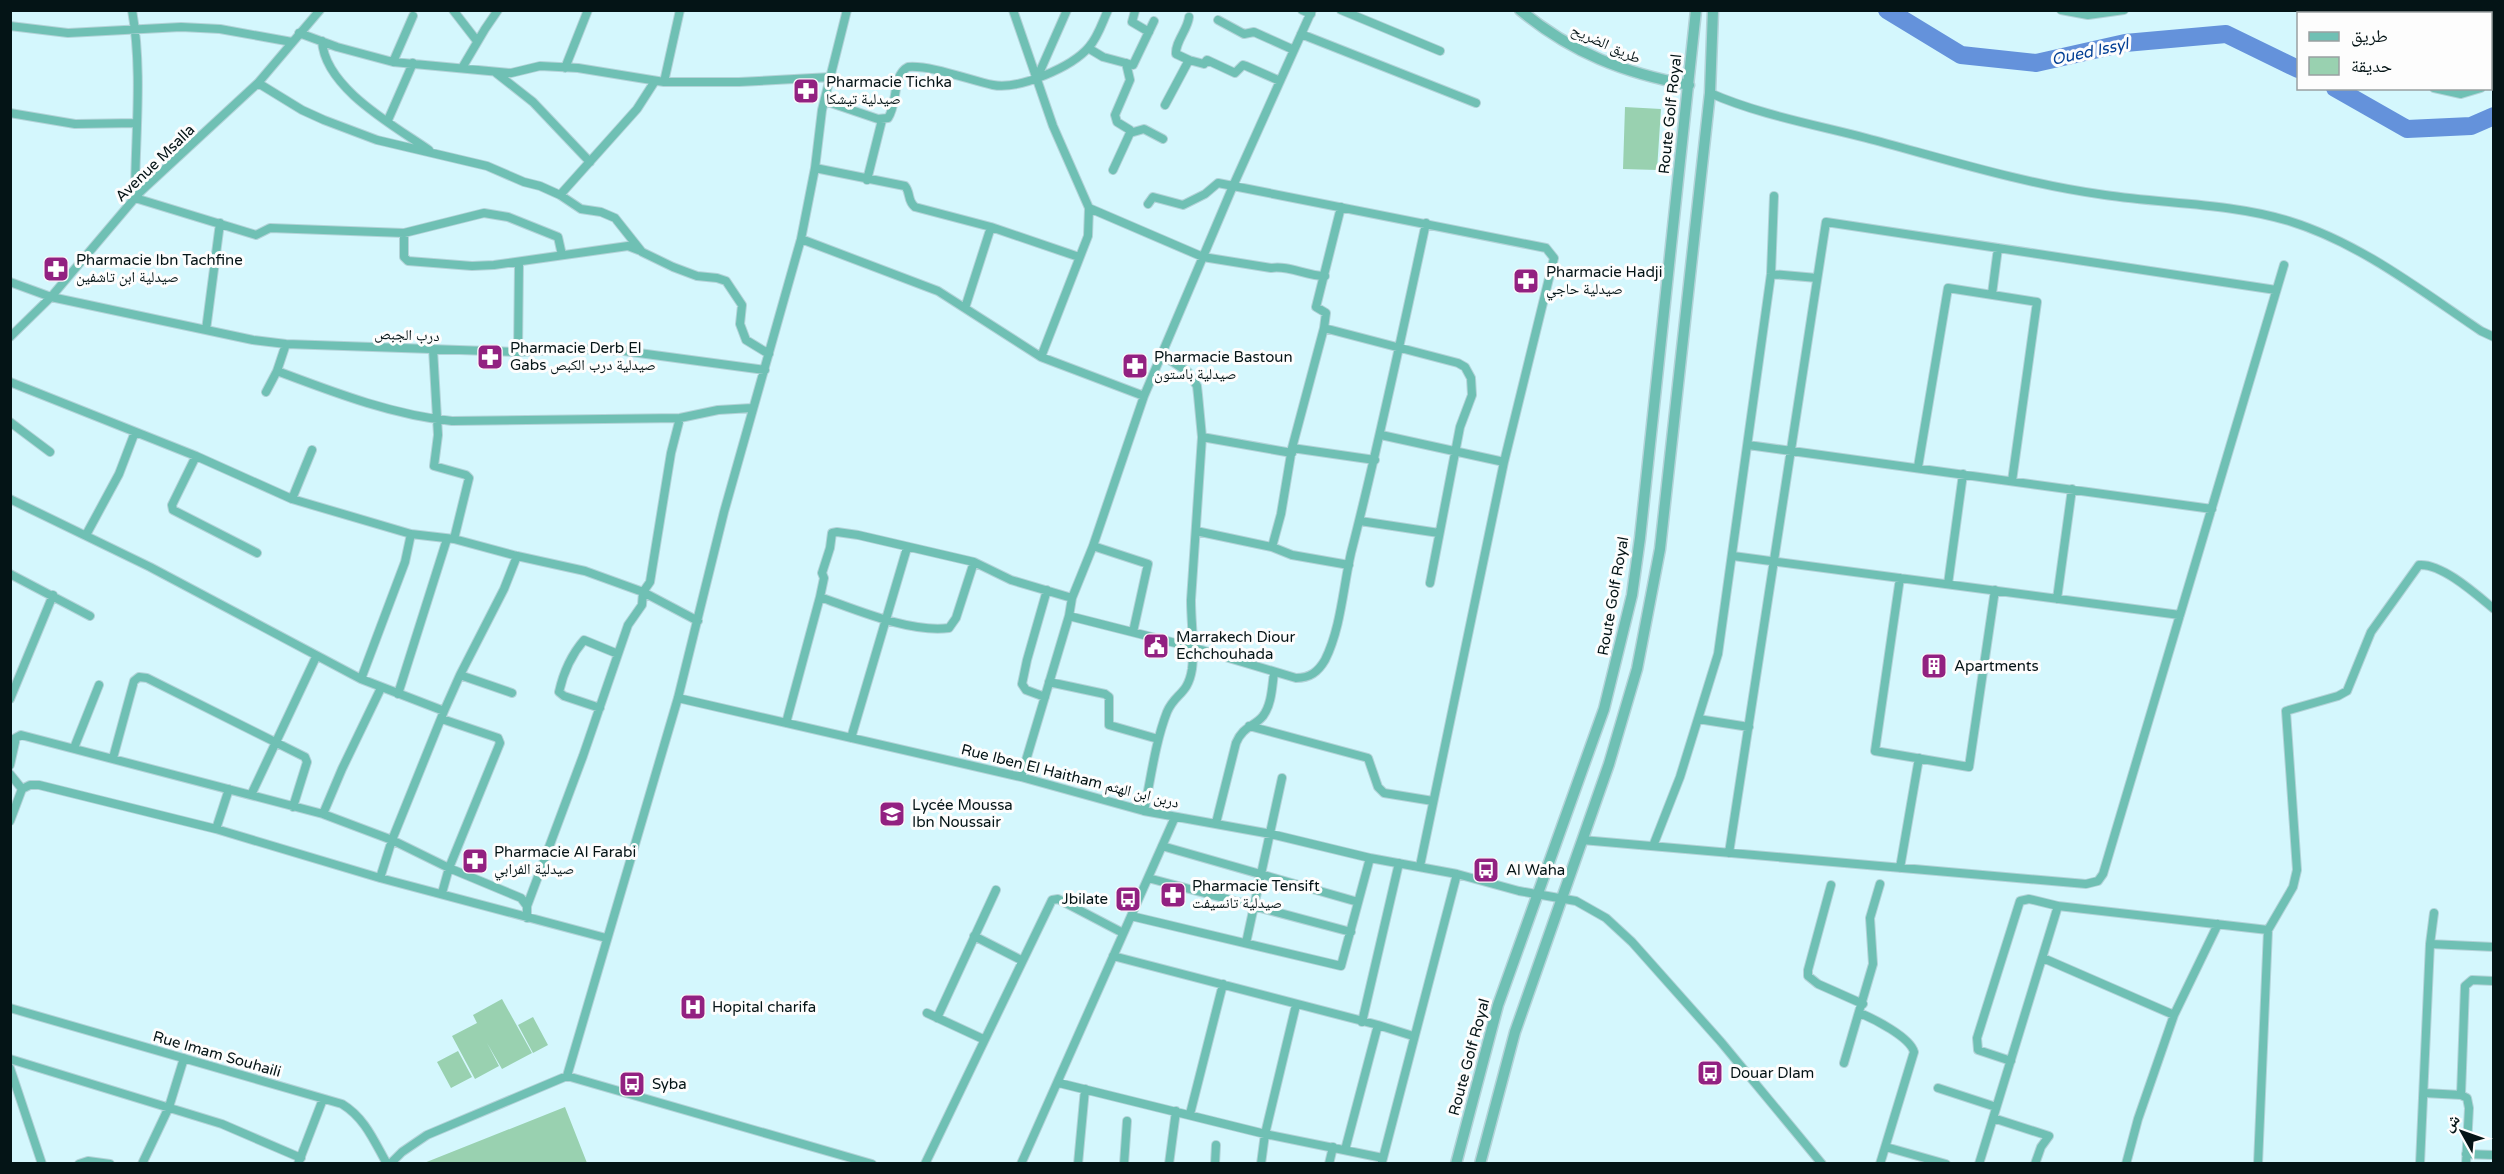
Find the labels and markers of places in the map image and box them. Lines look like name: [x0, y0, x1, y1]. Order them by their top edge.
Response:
place label: Pharmacie Tichka صيدلية تيشكا: [826, 73, 952, 108]
pharmacy icon: Pharmacie Tichka صيدلية تيشكا: [791, 76, 821, 106]
place label: Pharmacie Ibn Tachfine صيدلية ابن تاشفين: [76, 251, 243, 287]
pharmacy icon: Pharmacie Ibn Tachfine صيدلية ابن تاشفين: [41, 254, 71, 284]
place label: Pharmacie Hadji صيدلية حاجي: [1546, 263, 1662, 301]
pharmacy icon: Pharmacie Hadji صيدلية حاجي: [1511, 266, 1541, 296]
place label: Pharmacie Derb El Gabs صيدلية درب الكبص: [510, 339, 656, 375]
pharmacy icon: Pharmacie Derb El Gabs صيدلية درب الكبص: [475, 342, 505, 372]
place label: Pharmacie Bastoun صيدلية باستون: [1154, 348, 1293, 384]
pharmacy icon: Pharmacie Bastoun صيدلية باستون: [1120, 351, 1150, 381]
place label: Marrakech Diour Echchouhada: [1176, 628, 1296, 663]
public building icon: Marrakech Diour Echchouhada: [1141, 631, 1171, 661]
building icon: Apartments: [1919, 651, 1949, 681]
place label: Apartments: [1954, 657, 2039, 675]
place label: Lycée Moussa Ibn Noussair: [912, 796, 1013, 831]
school or university icon: Lycée Moussa Ibn Noussair: [877, 799, 907, 829]
place label: Pharmacie Al Farabi صيدلية الفرابي: [494, 843, 636, 881]
pharmacy icon: Pharmacie Al Farabi صيدلية الفرابي: [460, 846, 490, 876]
bus stop icon: Al Waha: [1471, 855, 1501, 885]
place label: Al Waha: [1506, 861, 1565, 879]
place label: Pharmacie Tensift صيدلية تانسيفت: [1192, 877, 1320, 912]
pharmacy icon: Pharmacie Tensift صيدلية تانسيفت: [1158, 880, 1188, 910]
bus stop icon: Jbilate: [1113, 884, 1143, 914]
place label: Jbilate: [1062, 890, 1108, 908]
hospital icon: Hopital charifa: [678, 992, 708, 1022]
place label: Hopital charifa: [712, 998, 816, 1016]
bus stop icon: Douar Dlam: [1695, 1058, 1725, 1088]
place label: Douar Dlam: [1730, 1064, 1814, 1082]
bus stop icon: Syba: [617, 1069, 647, 1099]
place label: Syba: [652, 1075, 687, 1093]

